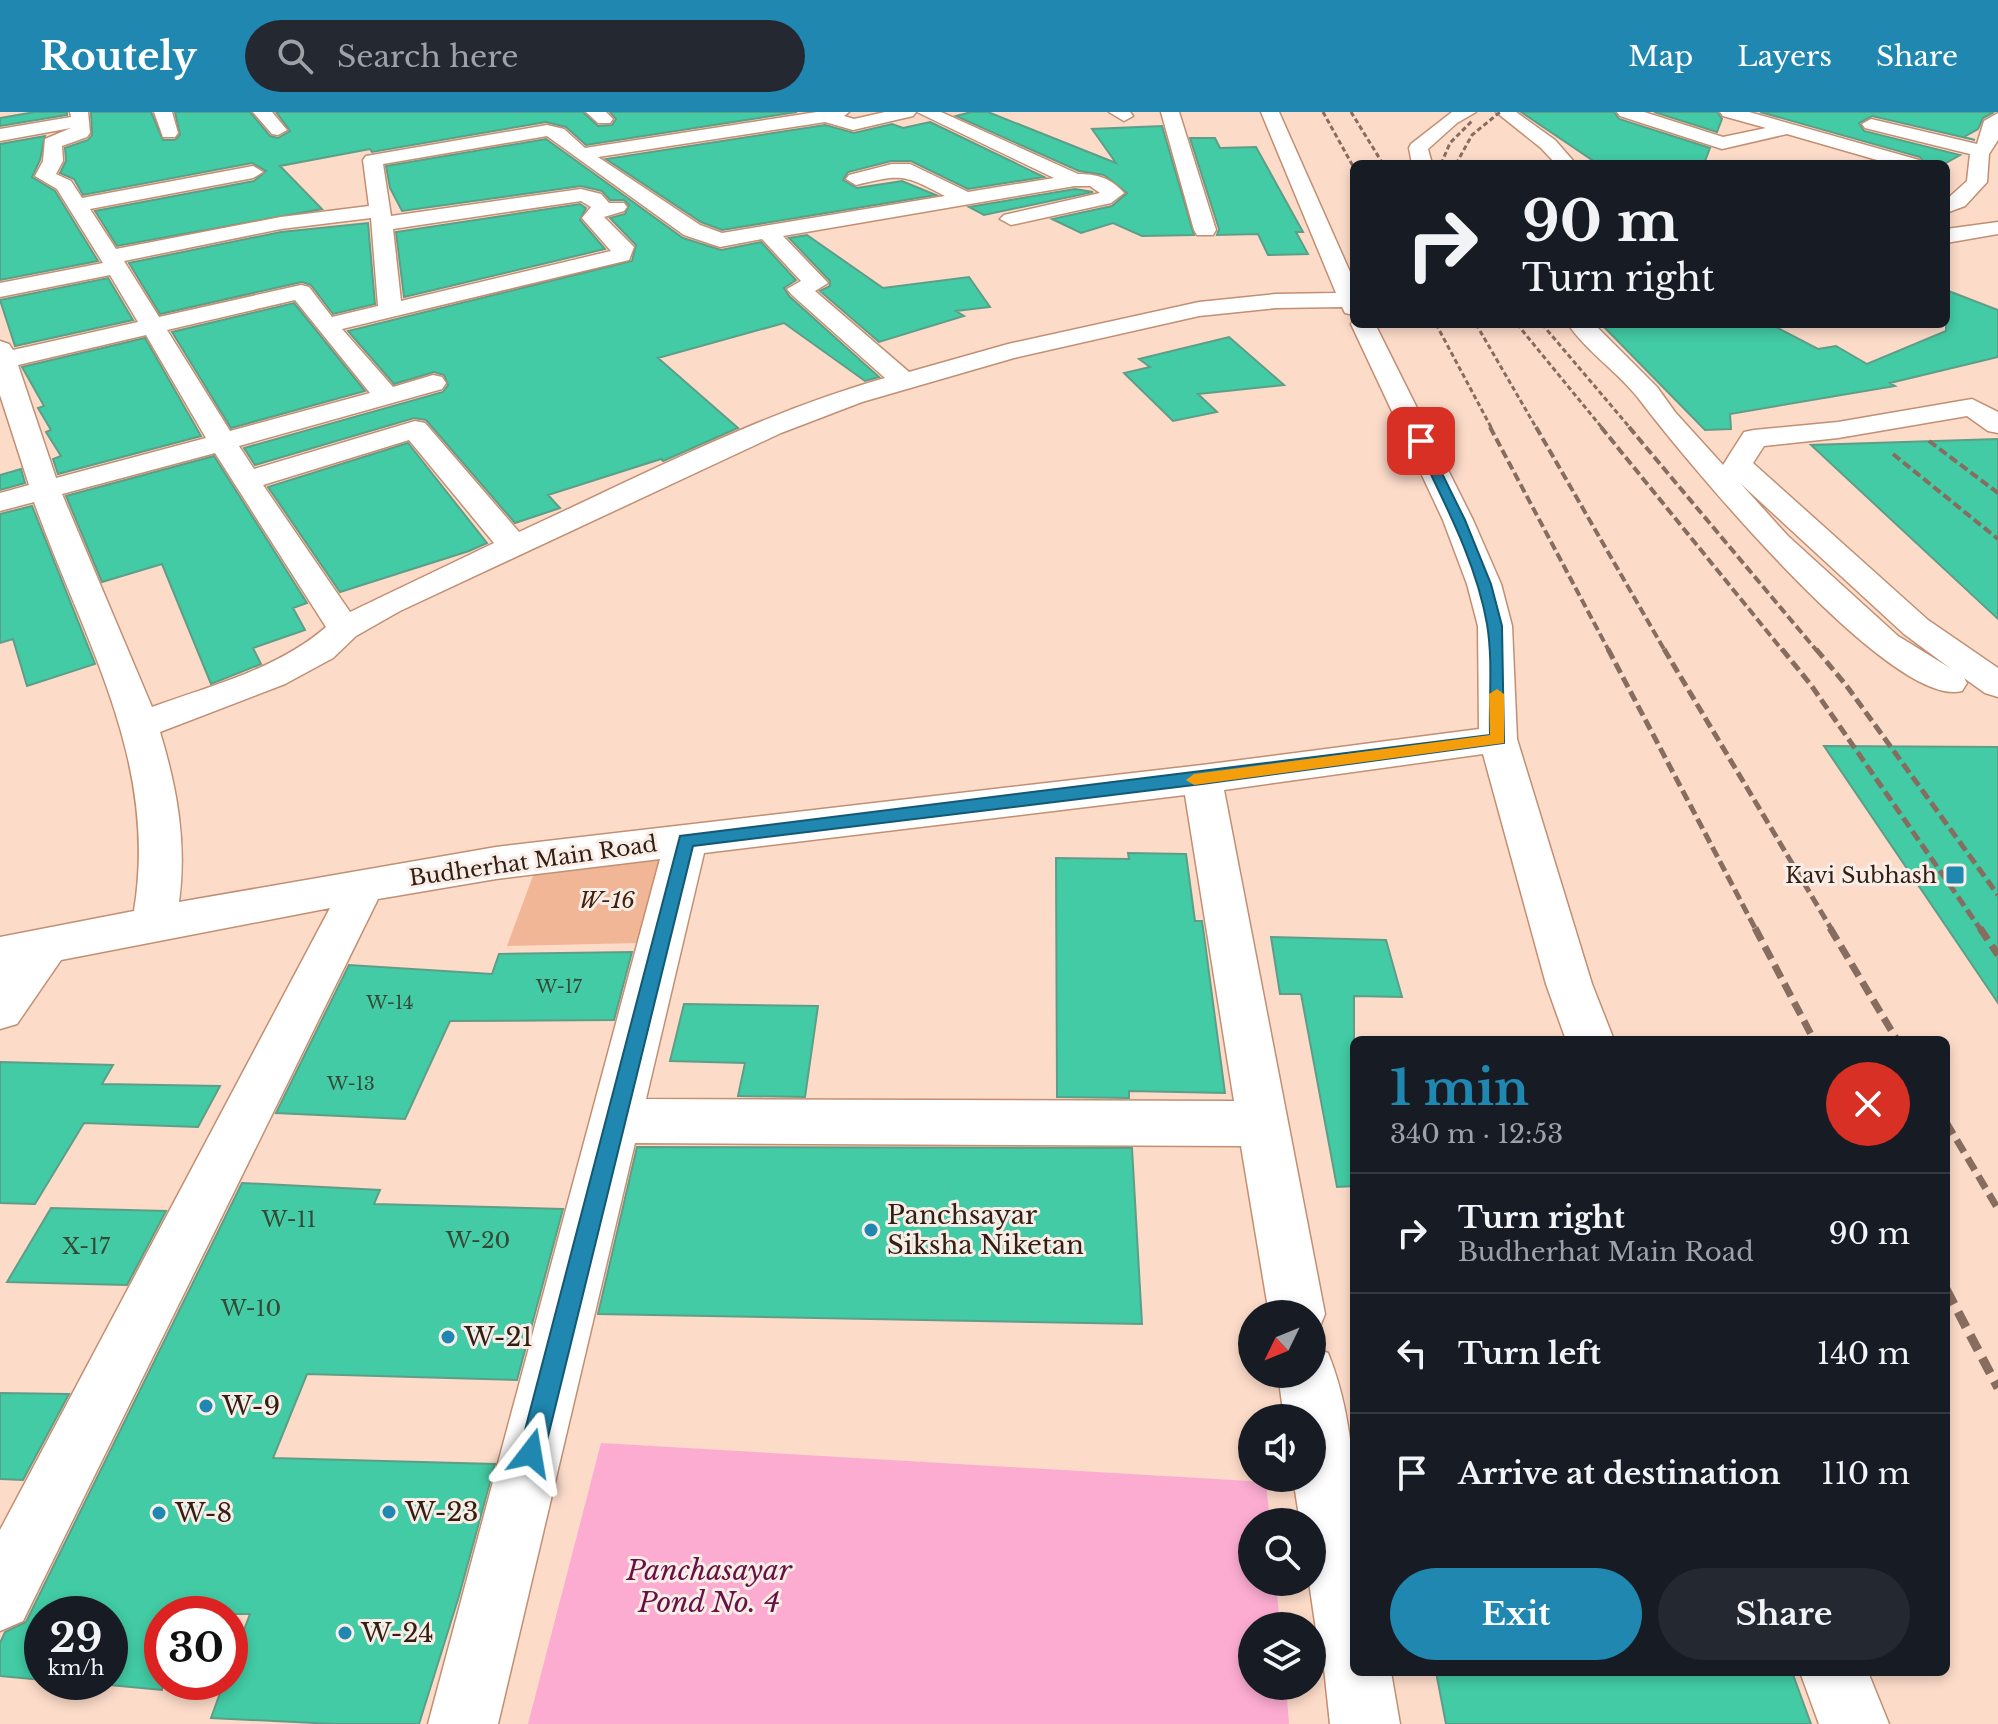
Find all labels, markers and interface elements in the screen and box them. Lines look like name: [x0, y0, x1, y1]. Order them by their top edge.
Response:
search box: [245, 20, 805, 92]
text: Routely: [40, 33, 197, 80]
icon: search: [273, 34, 317, 78]
text: Search here: [337, 38, 518, 75]
text: Map: [1628, 39, 1693, 74]
text: Layers: [1737, 39, 1832, 74]
text: Share: [1876, 39, 1958, 74]
text: 90 m: [1522, 187, 1679, 256]
icon: right: [1390, 192, 1494, 296]
text: Turn right: [1522, 256, 1715, 301]
pin: [1387, 407, 1455, 475]
icon: arrive: [1399, 419, 1443, 463]
street label: Budherhat Main Road: [407, 830, 659, 892]
place label: Kavi Subhash: [1785, 862, 1937, 889]
marker: Kavi Subhash: [1944, 864, 1966, 886]
park label: W-16: [579, 887, 635, 914]
house number: W-17: [535, 976, 583, 998]
house number: W-14: [365, 992, 414, 1014]
text: 1 min: [1390, 1058, 1529, 1118]
button: close: [1826, 1062, 1910, 1146]
house number: W-13: [326, 1073, 375, 1095]
text: 340 m · 12:53: [1390, 1118, 1563, 1150]
place label: Panchsayar Siksha Niketan: [887, 1199, 1084, 1261]
text: Turn right: [1458, 1199, 1625, 1236]
house number: W-11: [261, 1206, 316, 1233]
icon: right: [1390, 1211, 1434, 1255]
text: 90 m: [1828, 1215, 1910, 1252]
marker: Panchsayar Siksha Niketan: [862, 1221, 880, 1239]
house number: W-20: [445, 1227, 510, 1254]
house number: X-17: [62, 1233, 111, 1260]
text: Budherhat Main Road: [1458, 1236, 1754, 1268]
house number: W-10: [220, 1295, 281, 1322]
north arrow: [1238, 1300, 1326, 1388]
map controls: [1238, 1300, 1326, 1700]
place label: W-21: [463, 1321, 533, 1353]
marker: W-21: [439, 1328, 457, 1346]
icon: left: [1390, 1331, 1434, 1375]
text: Turn left: [1458, 1335, 1601, 1372]
text: 140 m: [1817, 1335, 1910, 1372]
place label: W-9: [221, 1390, 280, 1422]
marker: W-9: [197, 1397, 215, 1415]
button: sound: [1238, 1404, 1326, 1492]
position arrow: [489, 1411, 573, 1495]
icon: arrive: [1390, 1451, 1434, 1495]
text: Arrive at destination: [1458, 1455, 1781, 1492]
text: 110 m: [1821, 1455, 1910, 1492]
place label: W-23: [404, 1496, 479, 1528]
place label: W-8: [174, 1497, 232, 1529]
marker: W-23: [380, 1503, 398, 1521]
marker: W-8: [150, 1504, 168, 1522]
button: search: [1238, 1508, 1326, 1596]
water label: Panchasayar Pond No. 4: [625, 1553, 793, 1620]
button: Exit: [1390, 1568, 1642, 1660]
button: Share: [1658, 1568, 1910, 1660]
speed limit sign: 30: [144, 1596, 248, 1700]
button: layers: [1238, 1612, 1326, 1700]
text: 29: [50, 1613, 103, 1663]
place label: W-24: [360, 1617, 434, 1649]
marker: W-24: [336, 1624, 354, 1642]
text: km/h: [48, 1656, 104, 1680]

